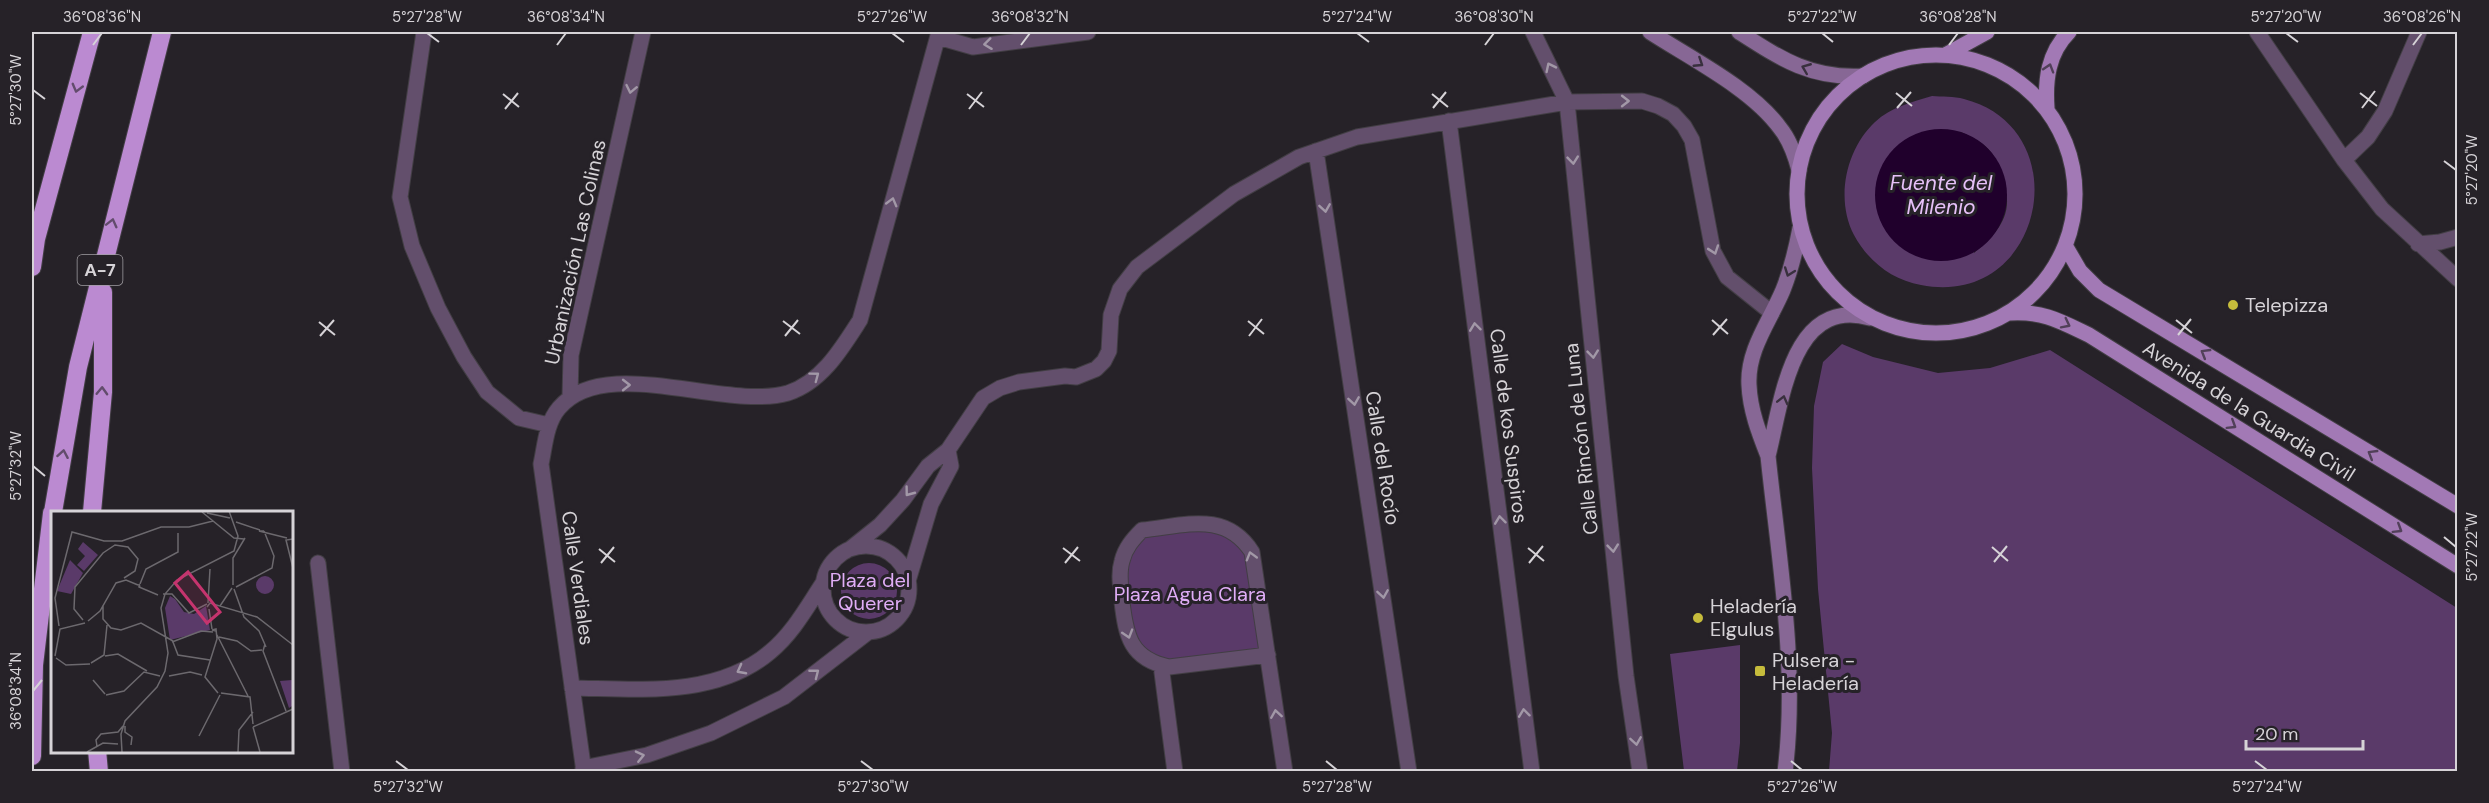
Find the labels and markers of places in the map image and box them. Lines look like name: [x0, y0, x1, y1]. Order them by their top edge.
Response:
place label: Telepizza: [2245, 292, 2328, 318]
marker: Telepizza: [2226, 298, 2240, 312]
place label: Heladería Elgulus: [1710, 593, 1797, 642]
marker: Heladería Elgulus: [1691, 611, 1705, 625]
place label: Pulsera - Heladería: [1772, 647, 1859, 696]
marker: Pulsera - Heladería: [1753, 664, 1767, 678]

